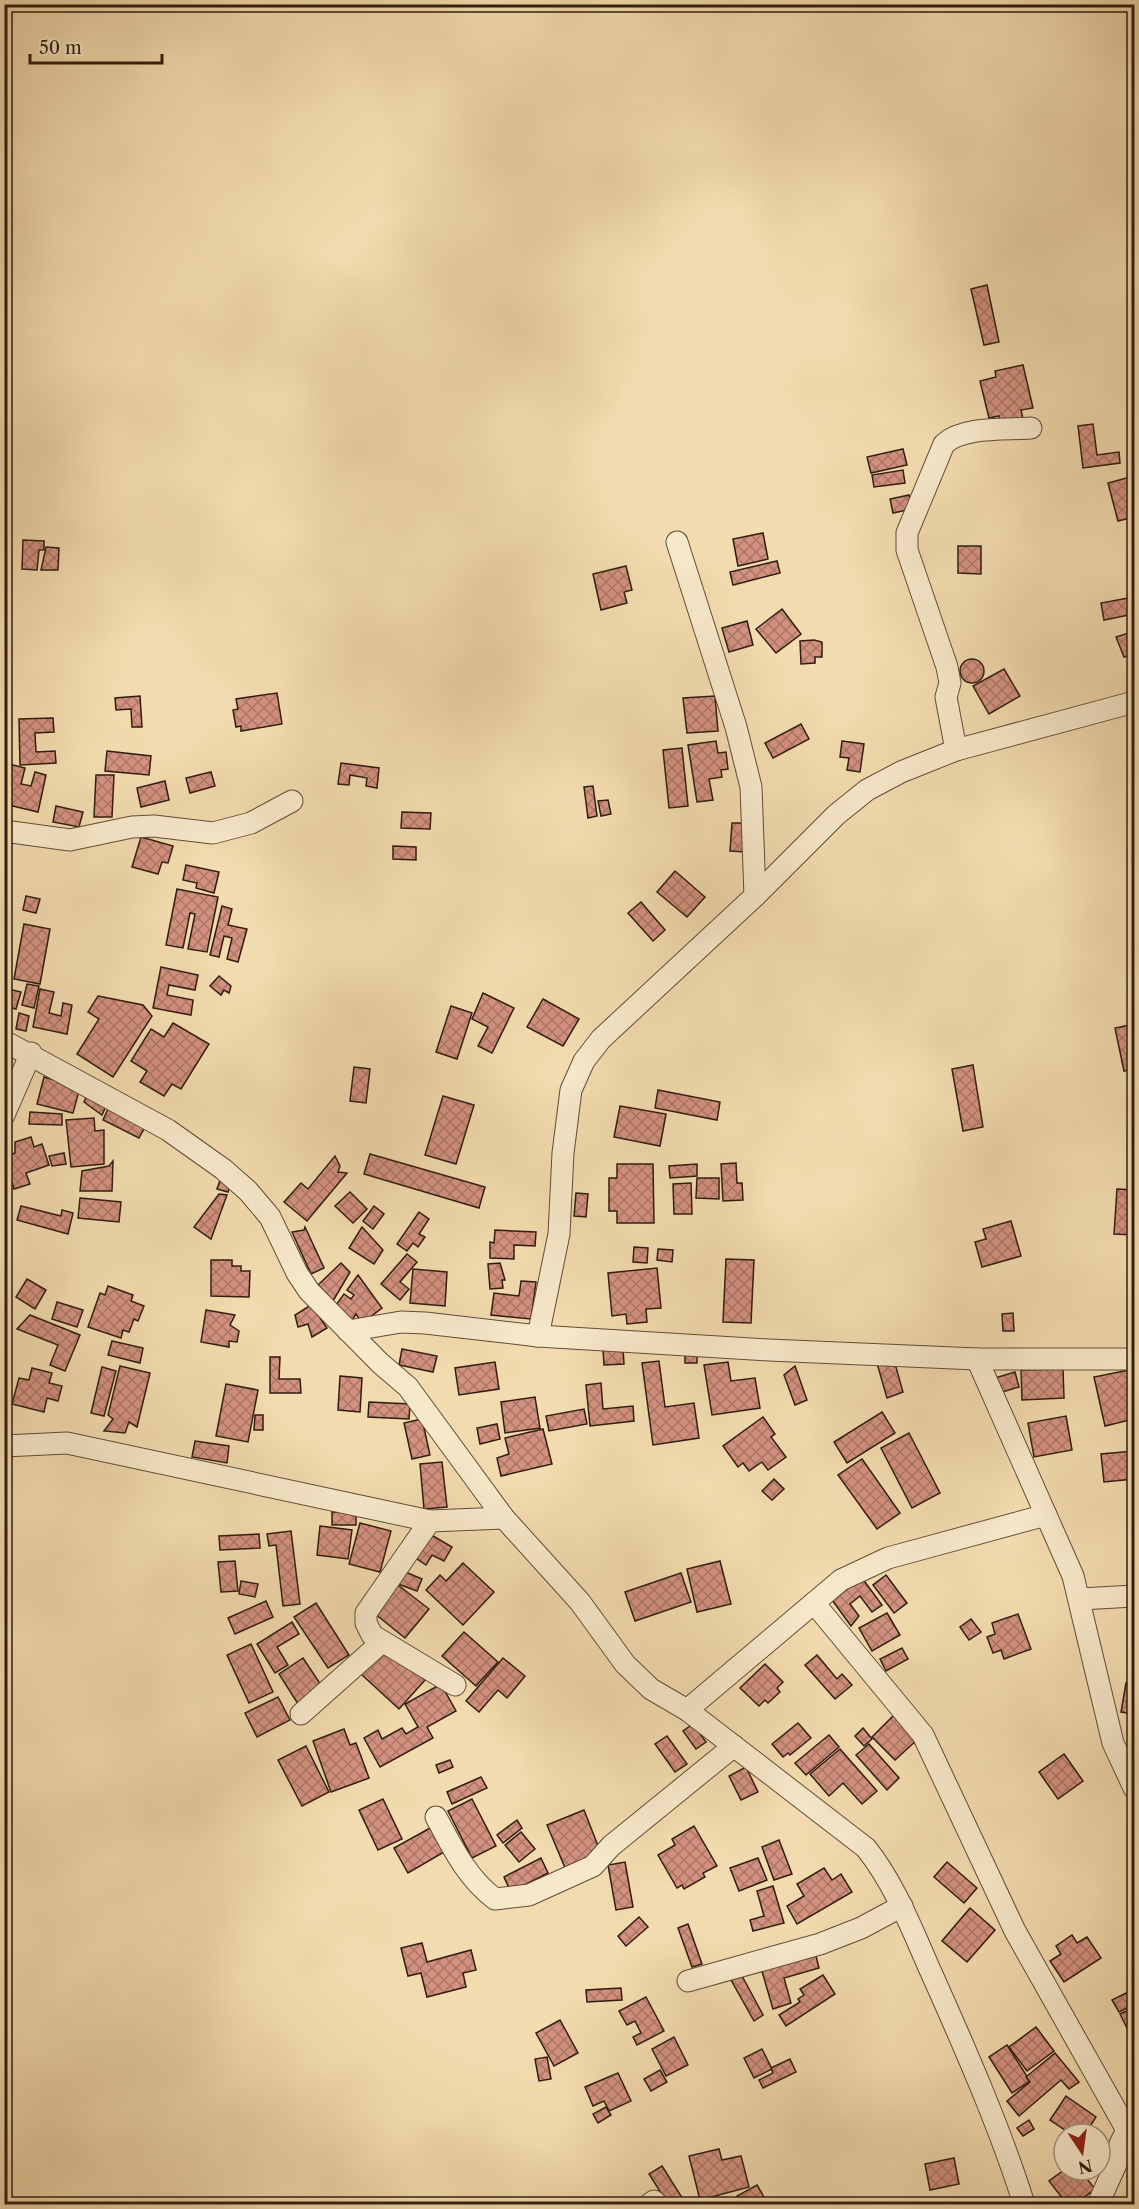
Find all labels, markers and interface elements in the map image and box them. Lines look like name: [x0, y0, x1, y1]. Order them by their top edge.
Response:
scale bar: [30, 27, 162, 65]
text: 50 m: [39, 37, 82, 59]
north arrow: [1052, 2122, 1112, 2182]
text: N: [1076, 2155, 1094, 2178]

